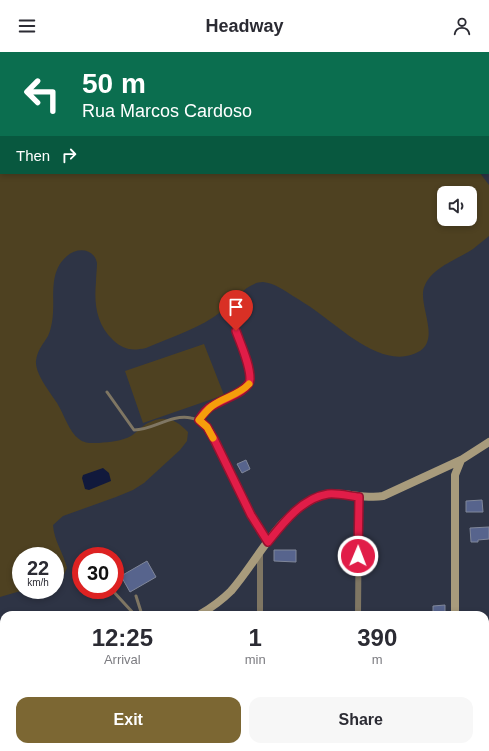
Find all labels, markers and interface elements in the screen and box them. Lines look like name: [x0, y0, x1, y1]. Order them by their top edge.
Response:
icon: menu: [16, 15, 38, 37]
icon: person: [451, 15, 473, 37]
text: Headway: [205, 16, 284, 36]
icon: left: [16, 68, 68, 120]
text: 50 m: [82, 68, 146, 99]
text: Rua Marcos Cardoso: [82, 101, 252, 121]
icon: right: [58, 144, 80, 166]
text: Then: [16, 147, 50, 164]
map controls: [437, 186, 477, 226]
button: sound: [437, 186, 477, 226]
pin: [219, 290, 253, 331]
icon: arrive: [225, 296, 247, 318]
position arrow: [337, 535, 379, 577]
speed limit sign: 30: [72, 547, 124, 599]
text: 22: [27, 557, 49, 579]
text: km/h: [27, 577, 49, 588]
text: 12:25: [92, 624, 153, 651]
text: 1: [248, 624, 262, 651]
text: 390: [357, 624, 397, 651]
text: Arrival: [104, 652, 141, 667]
text: min: [245, 652, 266, 667]
text: m: [372, 652, 383, 667]
button: Exit: [16, 697, 241, 743]
button: Share: [249, 697, 473, 743]

